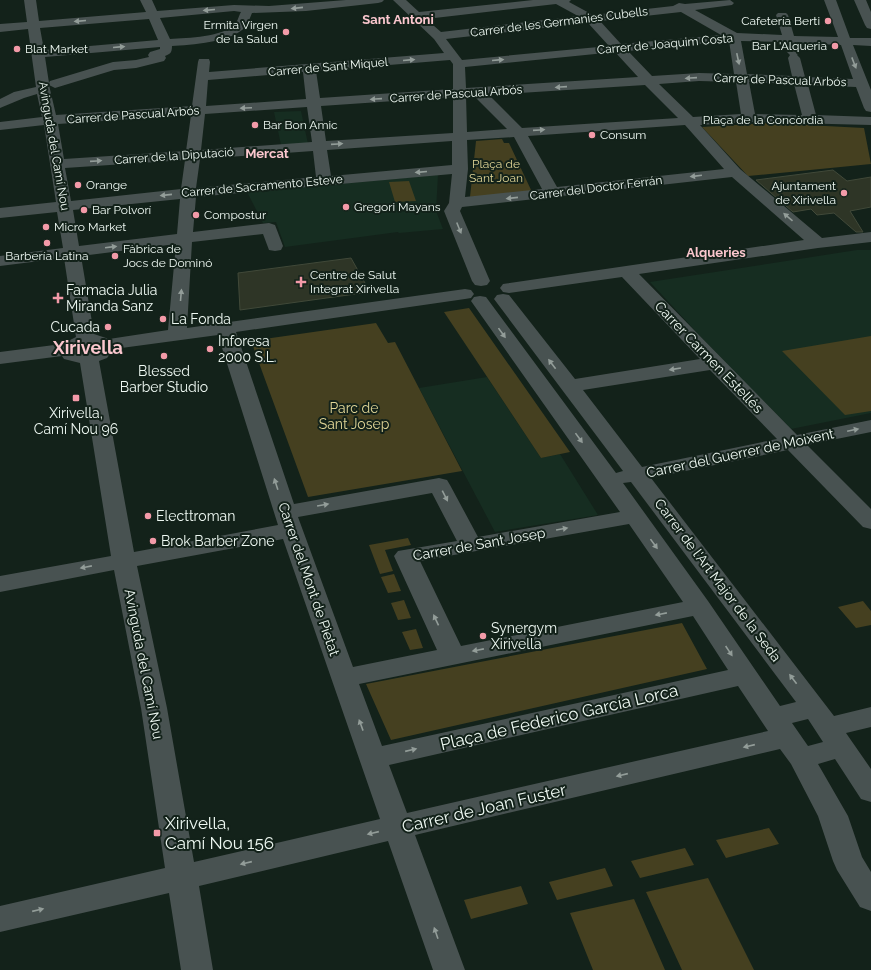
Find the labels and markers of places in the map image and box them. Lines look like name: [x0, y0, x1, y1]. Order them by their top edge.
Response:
place label: Cafetería Berti: [741, 14, 820, 28]
marker: Cafetería Berti: [823, 16, 833, 26]
place label: Ermita Virgen de la Salud: [203, 18, 278, 46]
marker: Ermita Virgen de la Salud: [281, 27, 291, 37]
place label: Bar L'Alqueria: [752, 39, 827, 53]
marker: Bar L'Alqueria: [830, 41, 840, 51]
place label: Blat Market: [25, 42, 88, 56]
marker: Blat Market: [12, 44, 22, 54]
place label: Bar Bon Amic: [263, 118, 338, 132]
marker: Bar Bon Amic: [250, 120, 260, 130]
place label: Consum: [600, 128, 646, 142]
marker: Consum: [587, 130, 597, 140]
place label: Orange: [86, 178, 127, 192]
place label: Ajuntament de Xirivella: [772, 179, 836, 207]
marker: Orange: [73, 180, 83, 190]
marker: Ajuntament de Xirivella: [839, 188, 849, 198]
place label: Gregori Mayans: [354, 200, 441, 214]
marker: Gregori Mayans: [341, 202, 351, 212]
place label: Bar Polvorí: [92, 203, 152, 217]
marker: Bar Polvorí: [79, 205, 89, 215]
place label: Compostur: [204, 208, 267, 222]
marker: Compostur: [191, 210, 201, 220]
place label: Micro Market: [54, 220, 126, 234]
marker: Micro Market: [41, 222, 51, 232]
marker: Barbería Latina: [42, 238, 52, 248]
place label: Fàbrica de Jocs de Dominó: [123, 242, 212, 270]
place label: Barbería Latina: [5, 249, 89, 263]
marker: Fàbrica de Jocs de Dominó: [110, 251, 120, 261]
place label: Centre de Salut Integrat Xirivella: [310, 268, 399, 296]
marker: Centre de Salut Integrat Xirivella: [295, 276, 307, 288]
place label: Farmacia Julia Miranda Sanz: [66, 282, 157, 314]
marker: Farmacia Julia Miranda Sanz: [53, 293, 63, 303]
place label: La Fonda: [171, 311, 231, 327]
marker: La Fonda: [158, 314, 168, 324]
place label: Cucada: [50, 319, 100, 335]
marker: Cucada: [103, 322, 113, 332]
place label: Inforesa 2000 S.L.: [218, 333, 277, 365]
marker: Inforesa 2000 S.L.: [205, 344, 215, 354]
marker: Blessed Barber Studio: [159, 351, 169, 361]
place label: Blessed Barber Studio: [120, 363, 208, 395]
marker: Xirivella, Camí Nou 96: [71, 393, 81, 403]
place label: Xirivella, Camí Nou 96: [34, 405, 118, 437]
place label: Electtroman: [156, 508, 235, 524]
marker: Electtroman: [143, 511, 153, 521]
place label: Brok Barber Zone: [161, 533, 275, 549]
marker: Brok Barber Zone: [148, 536, 158, 546]
place label: Synergym Xirivella: [491, 620, 557, 652]
marker: Synergym Xirivella: [478, 631, 488, 641]
place label: Xirivella, Camí Nou 156: [165, 813, 274, 853]
marker: Xirivella, Camí Nou 156: [152, 828, 162, 838]

